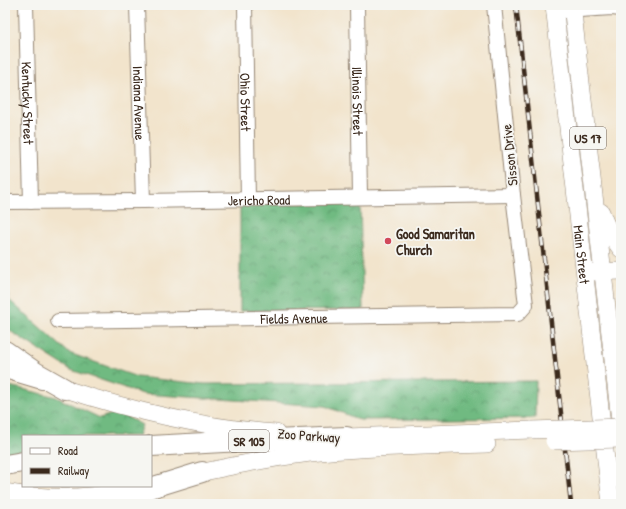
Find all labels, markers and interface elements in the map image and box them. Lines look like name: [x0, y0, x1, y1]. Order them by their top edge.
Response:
street label: Kentucky Street: [18, 61, 39, 145]
street label: Indiana Avenue: [129, 66, 151, 141]
street label: Illinois Street: [348, 66, 369, 136]
street label: Ohio Street: [237, 73, 256, 131]
street label: Sisson Drive: [496, 123, 522, 187]
road number: US 17: [570, 127, 606, 149]
street label: Jericho Road: [228, 189, 291, 209]
place label: Good Samaritan Church: [396, 224, 475, 259]
street label: Main Street: [570, 224, 595, 285]
marker: Good Samaritan Church: [383, 236, 393, 246]
street label: Fields Avenue: [259, 307, 328, 327]
street label: Zoo Parkway: [277, 423, 341, 448]
road number: SR 105: [229, 430, 269, 452]
legend: [22, 435, 152, 487]
text: Road: [58, 442, 78, 459]
text: Railway: [58, 462, 89, 479]

